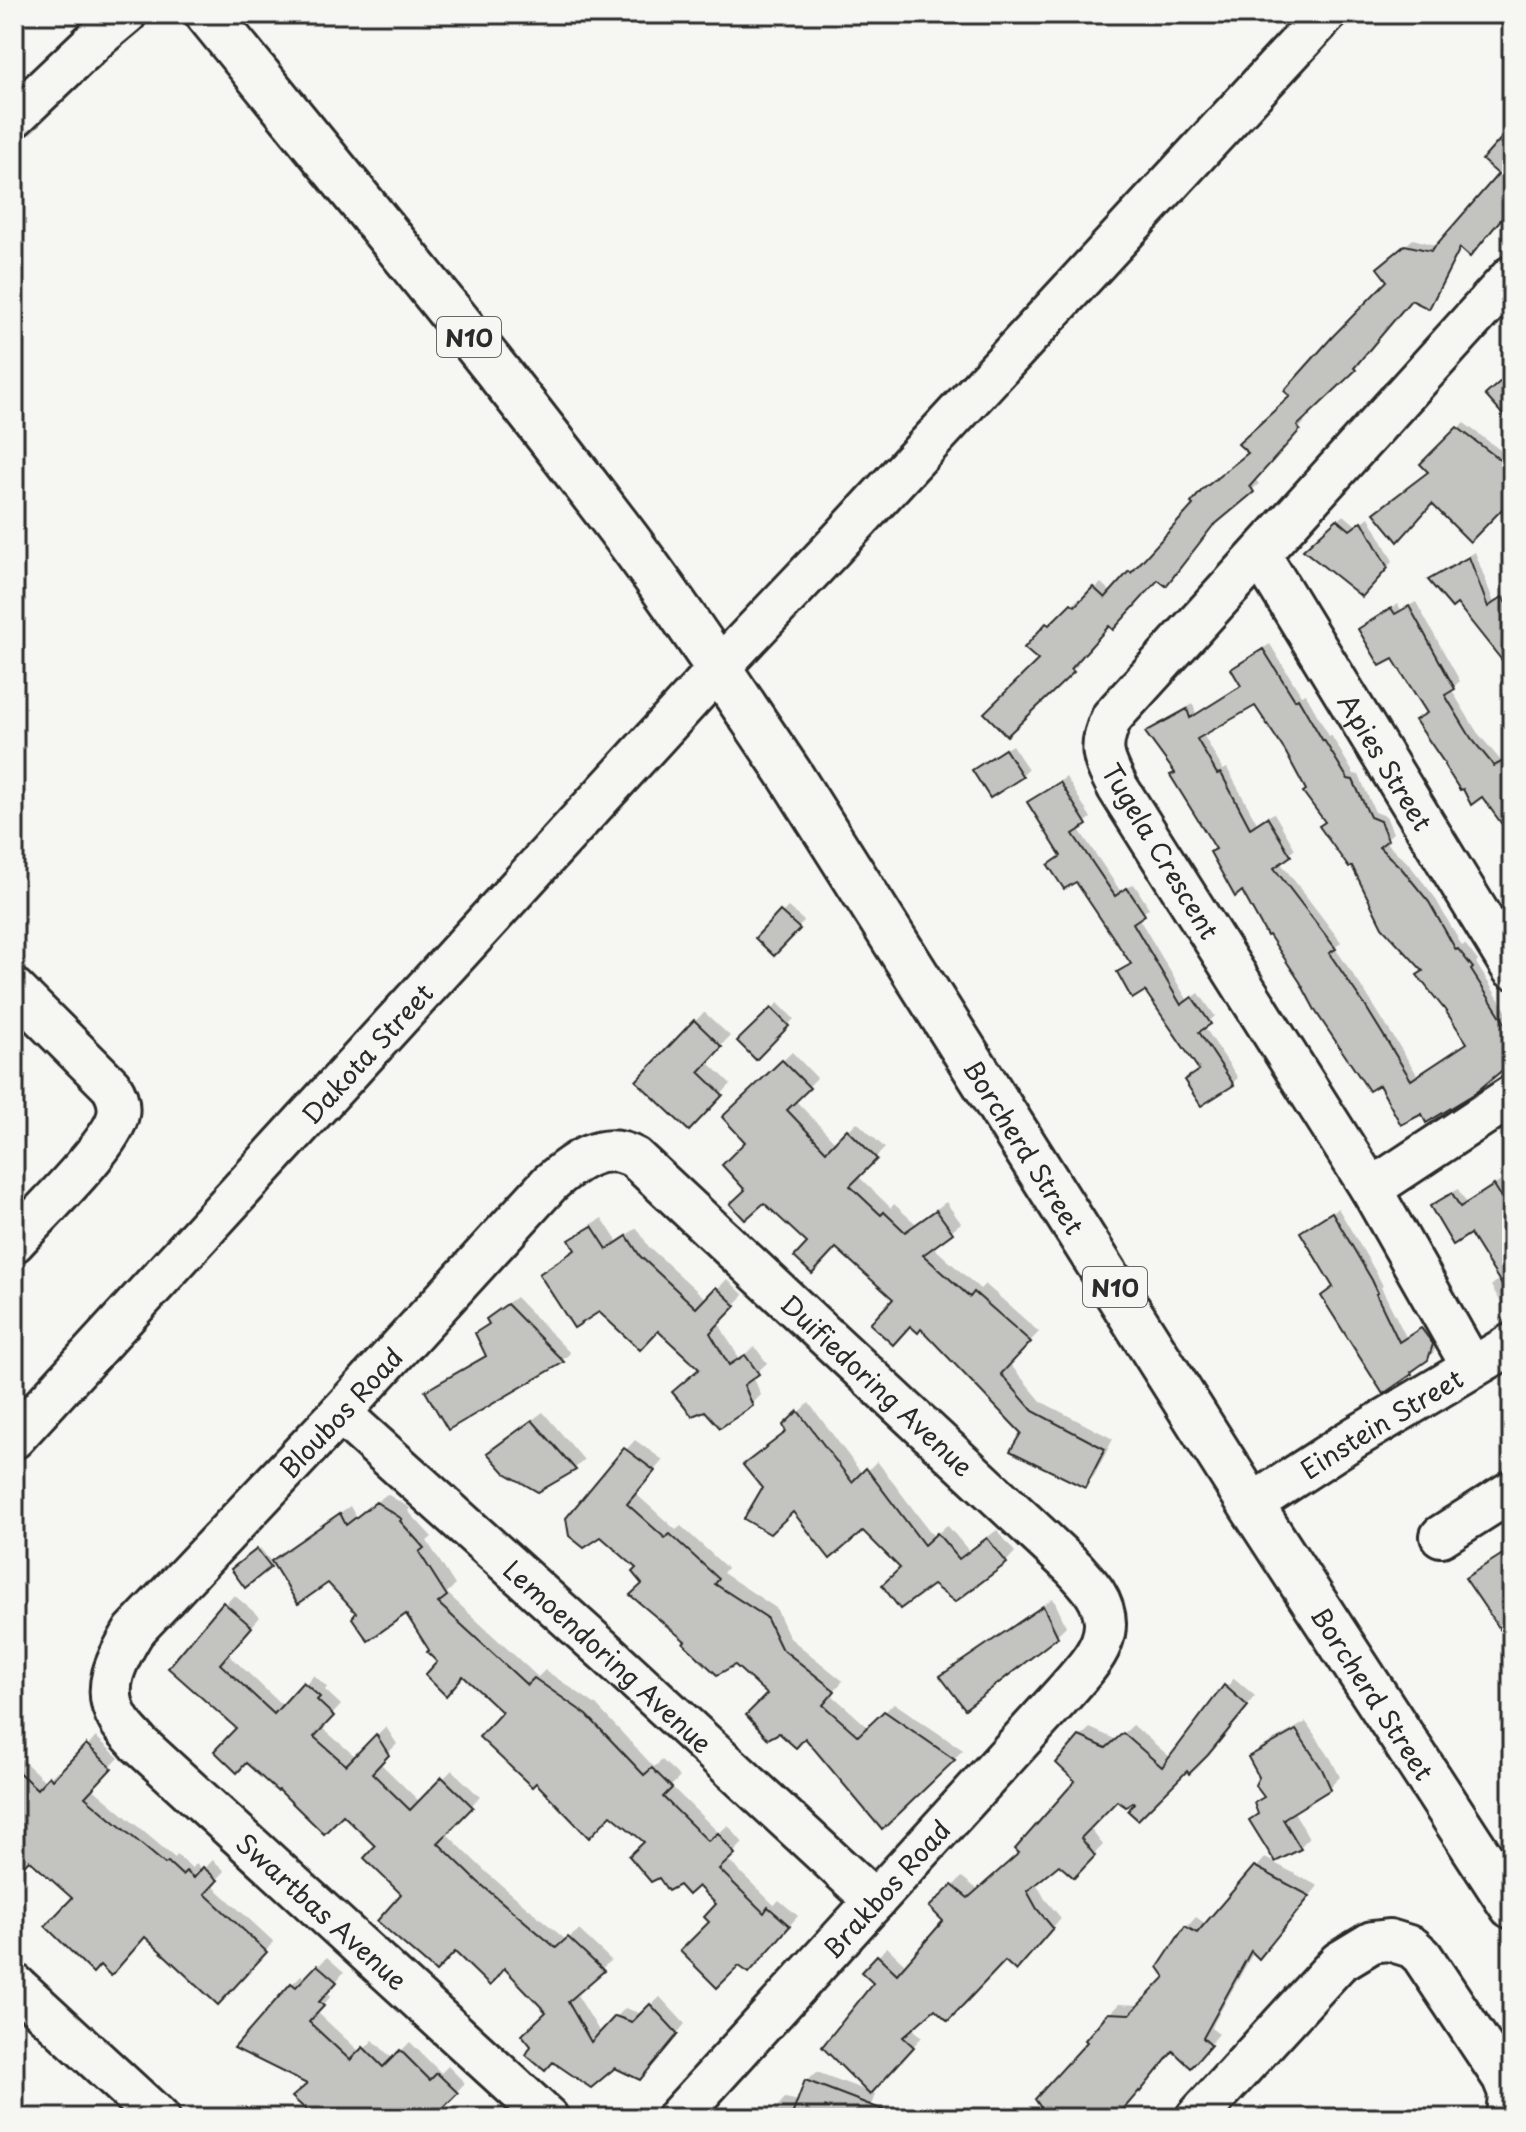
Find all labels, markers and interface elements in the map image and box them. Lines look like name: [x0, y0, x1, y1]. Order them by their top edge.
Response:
road number: N10: [437, 317, 501, 357]
street label: Apies Street: [1329, 685, 1443, 838]
street label: Tugela Crescent: [1093, 755, 1229, 947]
street label: Dakota Street: [292, 974, 441, 1132]
street label: Borcherd Street: [955, 1051, 1095, 1242]
road number: N10: [1083, 1267, 1147, 1307]
street label: Duifiedoring Avenue: [772, 1284, 983, 1485]
street label: Bloubos Road: [269, 1338, 411, 1486]
street label: Einstein Street: [1292, 1358, 1470, 1488]
street label: Lemoendoring Avenue: [495, 1550, 722, 1761]
street label: Borcherd Street: [1302, 1598, 1444, 1787]
street label: Brakbos Road: [813, 1811, 959, 1967]
street label: Swartbas Avenue: [228, 1823, 416, 1999]

